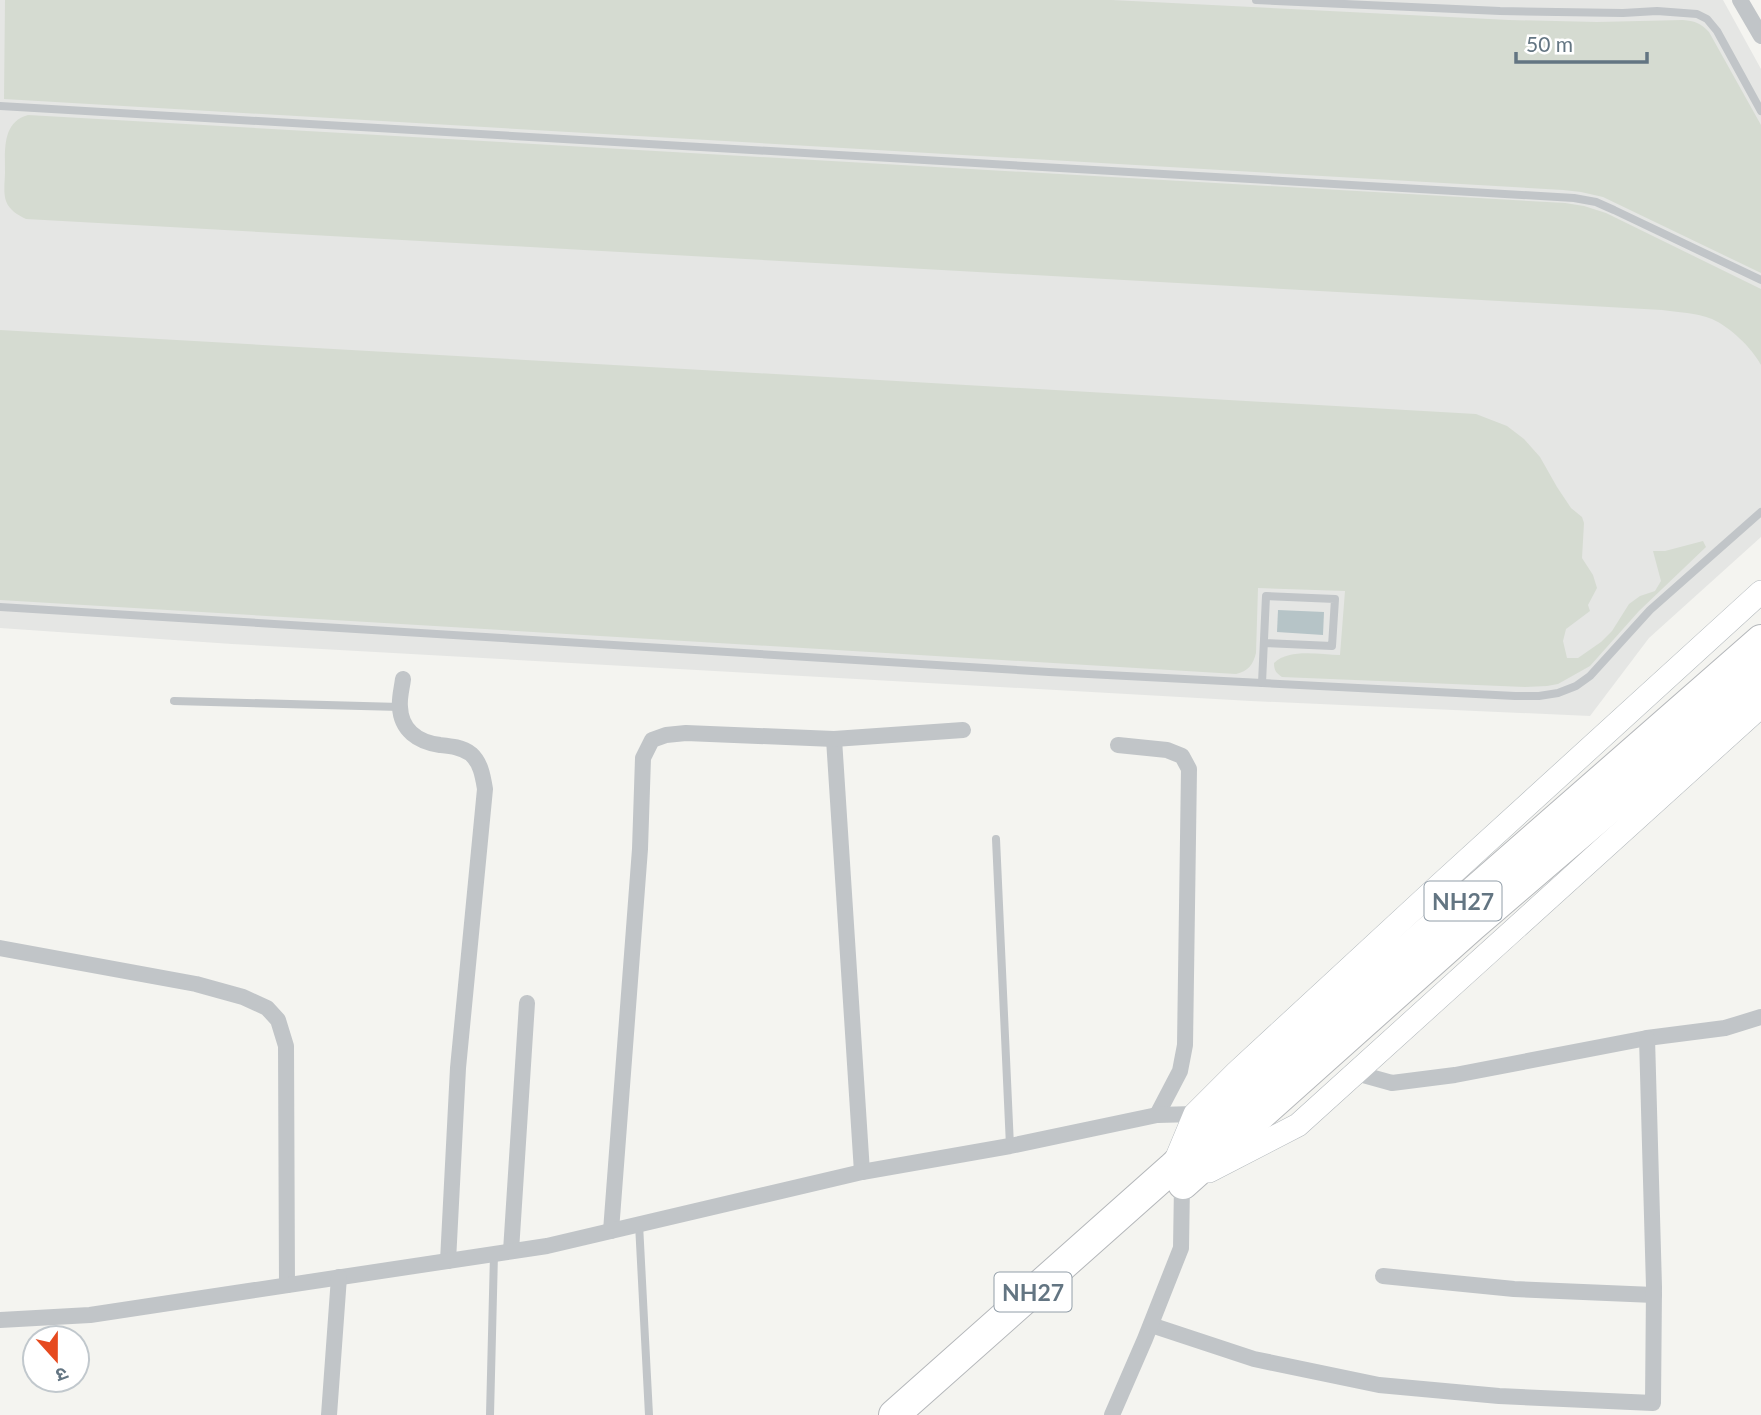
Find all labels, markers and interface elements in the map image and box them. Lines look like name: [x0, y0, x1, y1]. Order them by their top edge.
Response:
scale bar: [1516, 21, 1647, 65]
text: 50 m: [1526, 31, 1573, 56]
road number: NH27: [1424, 882, 1502, 920]
road number: NH27: [995, 1273, 1072, 1312]
north arrow: [21, 1324, 91, 1394]
text: उ: [52, 1363, 72, 1388]

